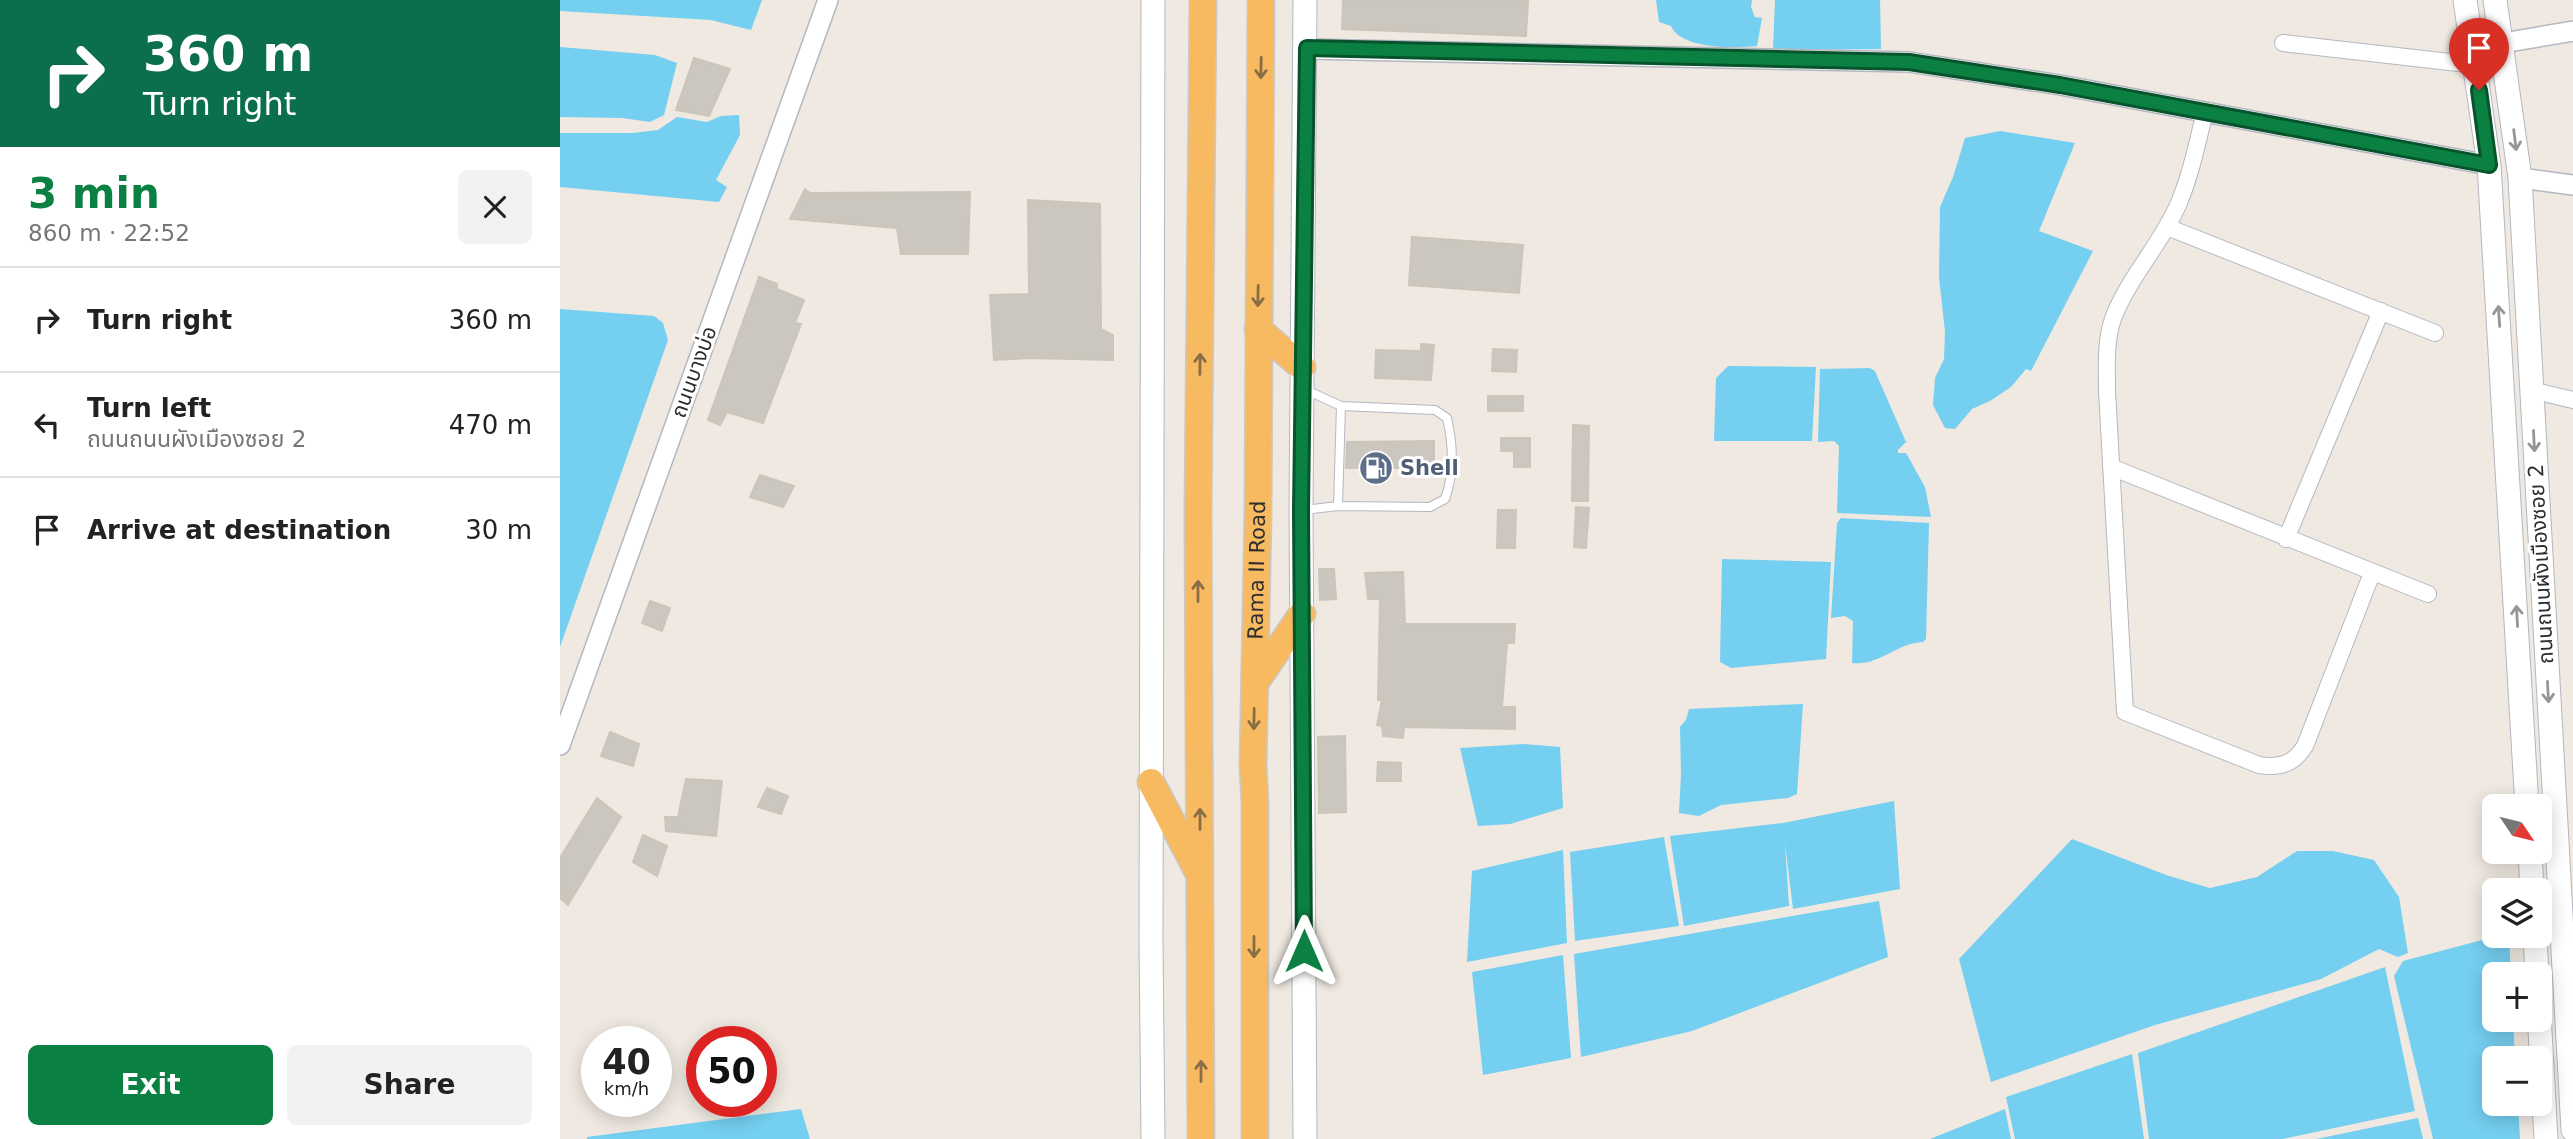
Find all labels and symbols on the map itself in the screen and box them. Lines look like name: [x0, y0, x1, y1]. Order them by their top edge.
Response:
pin: [2449, 18, 2509, 90]
one-way arrow: [1254, 56, 1267, 79]
one-way arrow: [2509, 128, 2522, 151]
one-way arrow: [1251, 284, 1265, 307]
one-way arrow: [2492, 305, 2505, 328]
street label: ถนนบางบ่อ: [666, 323, 722, 421]
one-way arrow: [1193, 353, 1206, 376]
one-way arrow: [2528, 429, 2541, 452]
fuel station icon: Shell: [1357, 449, 1395, 487]
place label: Shell: [1400, 456, 1459, 480]
street label: ถนนถนนผังเมืองซอย 2: [2524, 463, 2558, 665]
street label: Rama II Road: [1244, 501, 1270, 640]
one-way arrow: [1192, 580, 1205, 603]
one-way arrow: [2510, 605, 2523, 628]
one-way arrow: [2542, 680, 2555, 703]
one-way arrow: [1247, 707, 1261, 730]
north arrow: [2482, 794, 2552, 864]
one-way arrow: [1193, 808, 1207, 831]
position arrow: [1267, 914, 1341, 988]
one-way arrow: [1247, 935, 1261, 958]
speed limit sign: 50: [686, 1026, 777, 1117]
one-way arrow: [1194, 1060, 1208, 1083]

